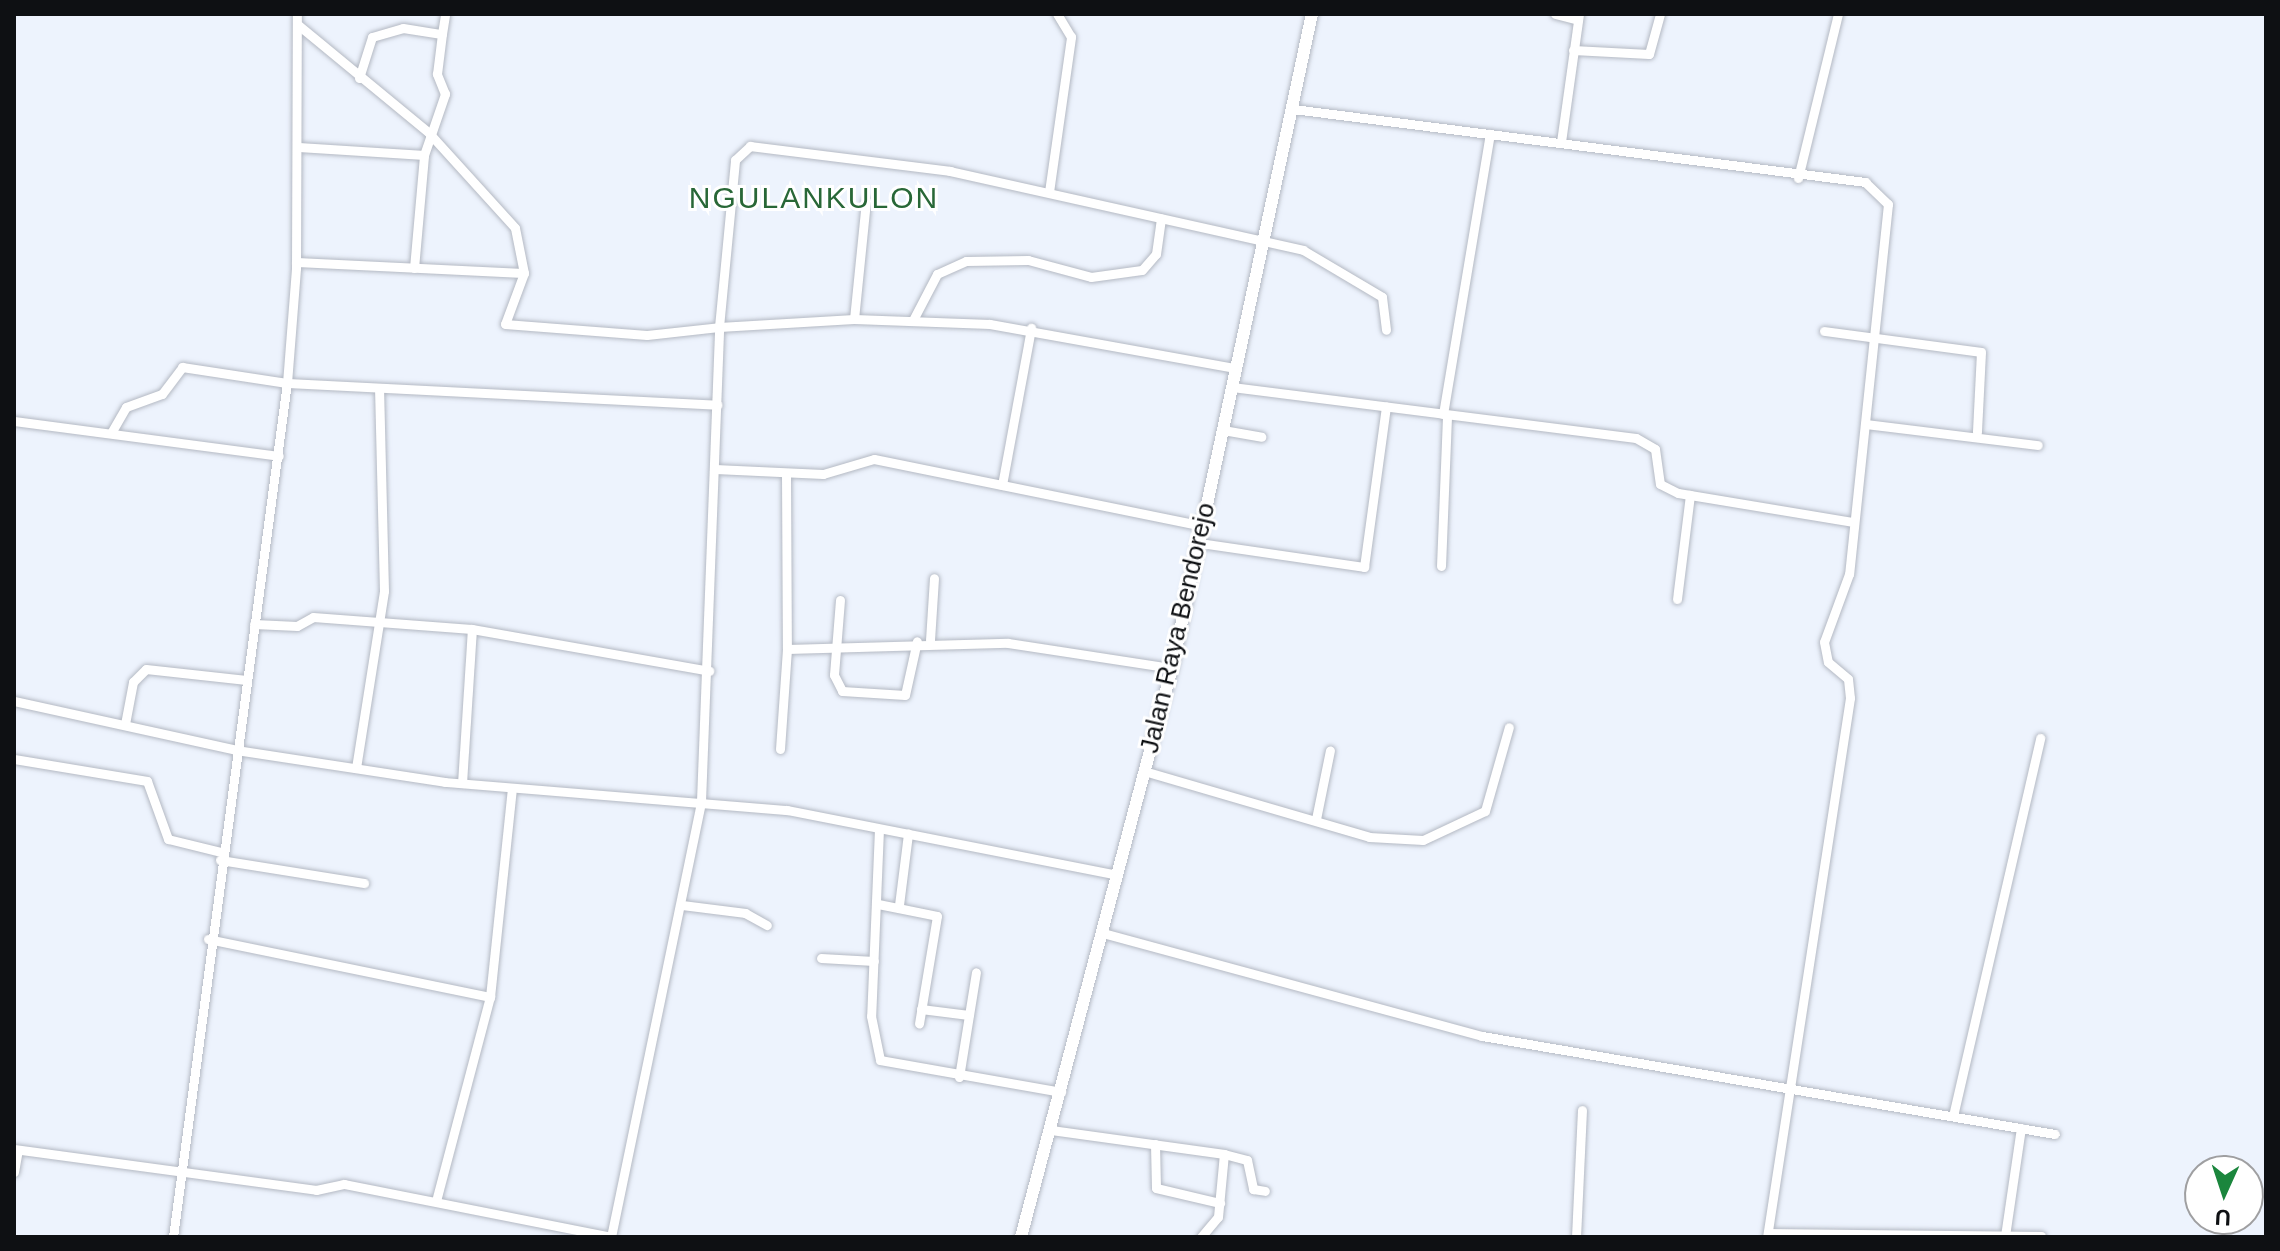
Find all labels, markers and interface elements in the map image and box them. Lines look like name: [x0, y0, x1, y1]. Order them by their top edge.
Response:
district label: NGULANKULON: [689, 180, 939, 216]
street label: Jalan Raya Bendorejo: [1134, 500, 1222, 756]
north arrow: [2184, 1155, 2264, 1235]
text: U: [2214, 1205, 2231, 1230]

